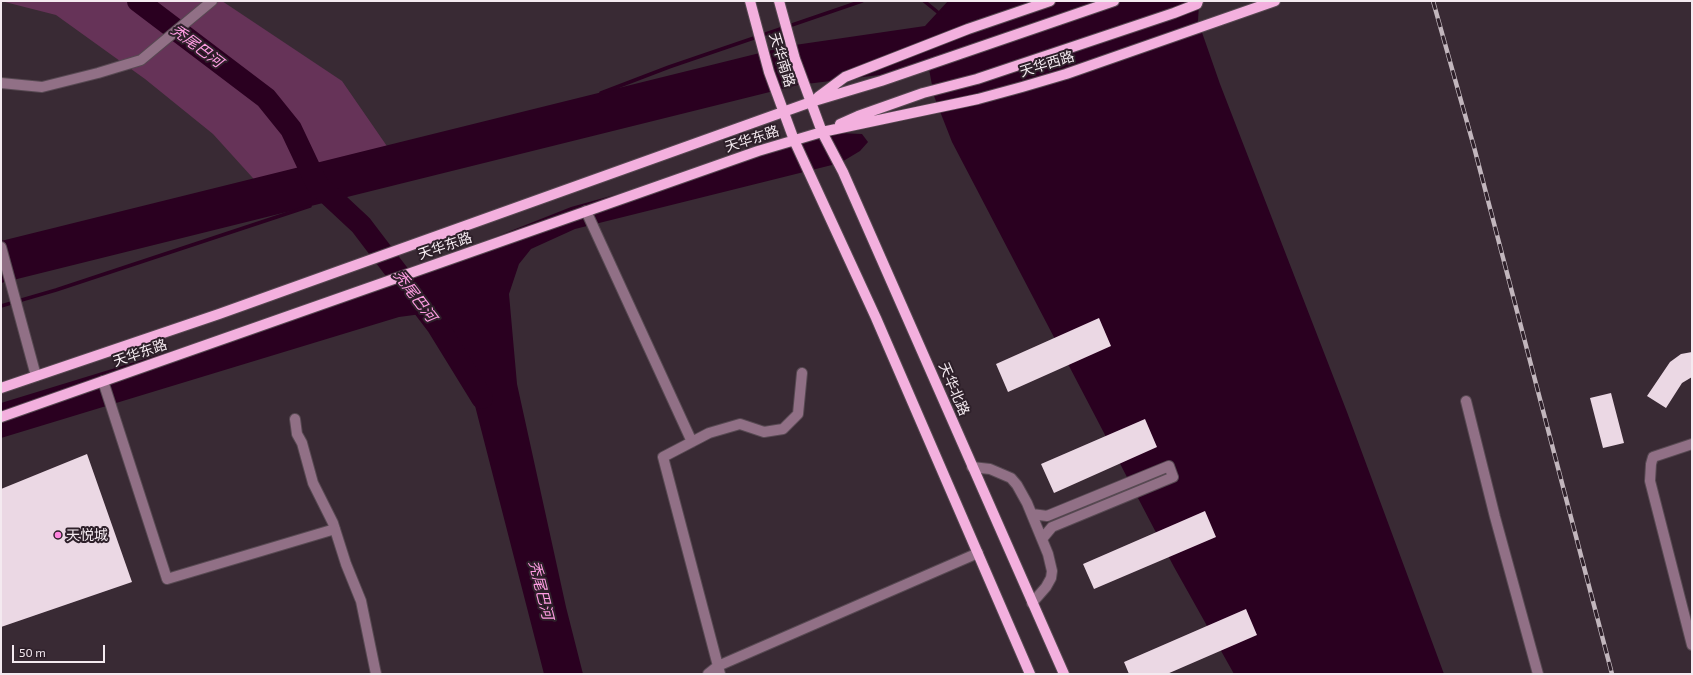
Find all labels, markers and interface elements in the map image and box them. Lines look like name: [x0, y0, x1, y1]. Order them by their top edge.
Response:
water label: 秃尾巴河: [168, 21, 226, 71]
street label: 天华南路: [766, 31, 798, 89]
street label: 天华西路: [1018, 48, 1076, 80]
street label: 天华东路: [723, 122, 781, 156]
street label: 天华东路: [416, 229, 474, 263]
water label: 秃尾巴河: [390, 267, 440, 325]
street label: 天华东路: [111, 336, 169, 370]
street label: 天华北路: [935, 360, 973, 418]
place label: 天悦城: [66, 527, 108, 543]
marker: 天悦城: [53, 530, 63, 540]
water label: 秃尾巴河: [525, 559, 557, 621]
scale bar: [14, 637, 107, 663]
text: 50 m: [19, 645, 46, 659]

